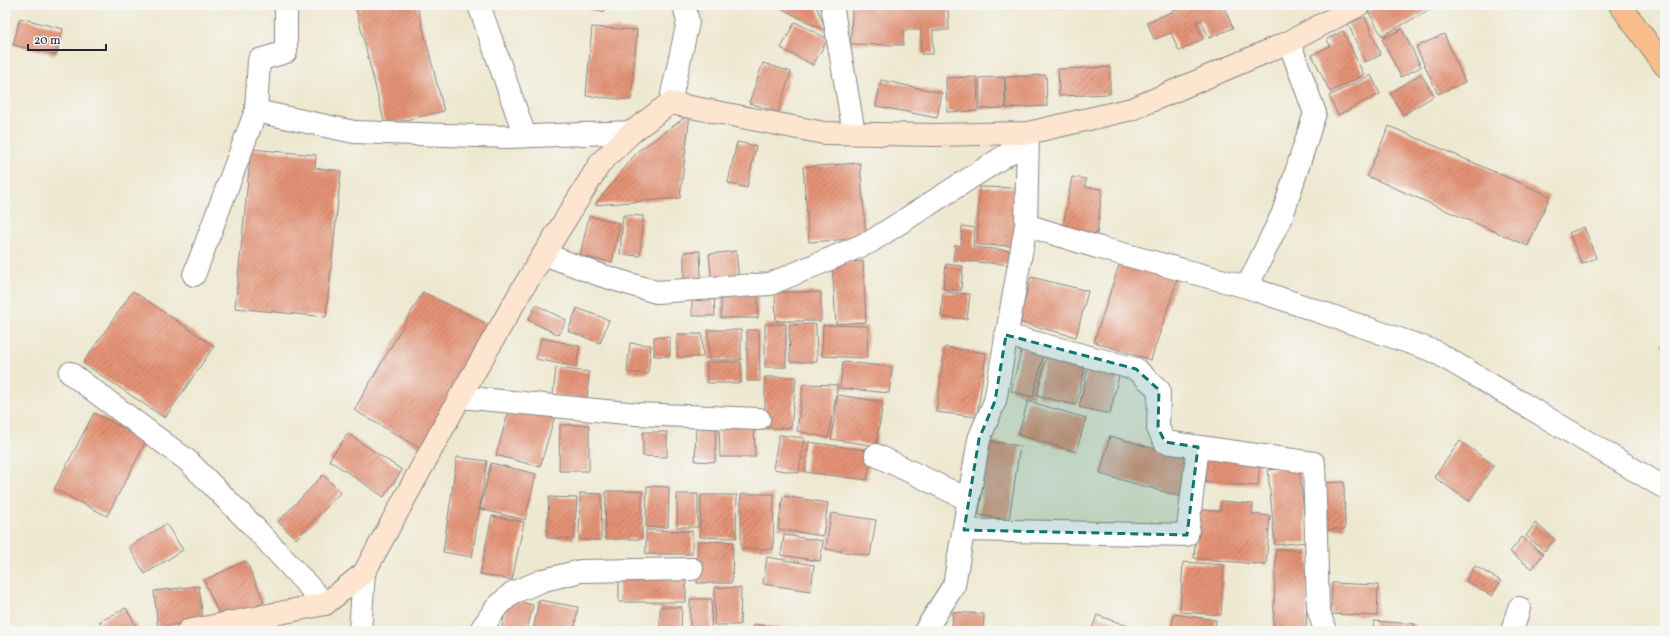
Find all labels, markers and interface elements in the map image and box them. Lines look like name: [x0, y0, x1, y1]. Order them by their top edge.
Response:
scale bar: [28, 26, 106, 52]
text: 20 m: [34, 33, 61, 49]

